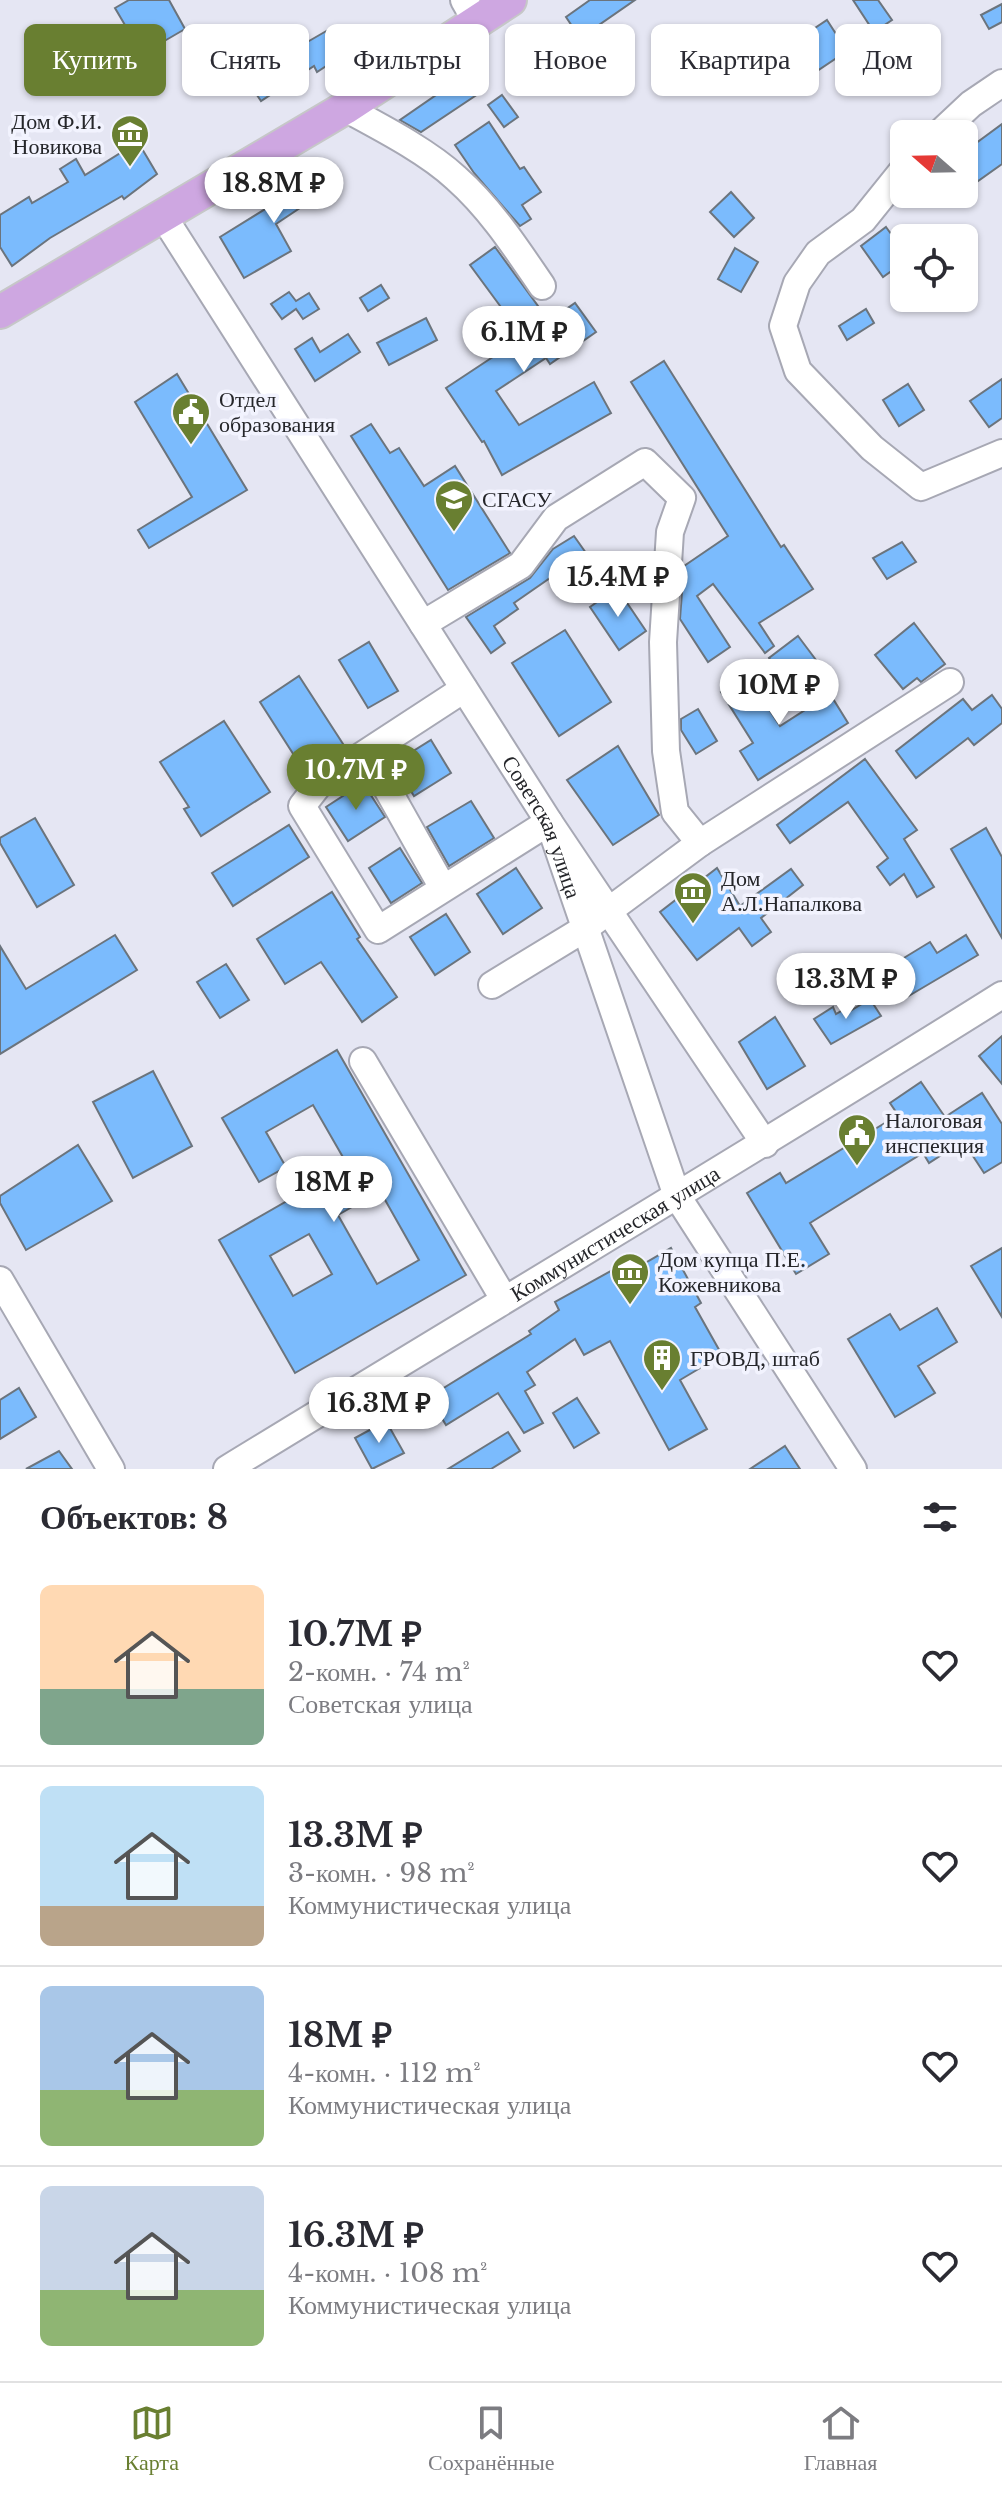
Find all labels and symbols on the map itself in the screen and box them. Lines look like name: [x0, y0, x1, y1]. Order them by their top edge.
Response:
place label: Дом Ф.И. Новикова: [11, 108, 102, 160]
museum icon: Дом Ф.И. Новикова: [109, 113, 151, 168]
north arrow: [890, 120, 978, 208]
pin: 18.8M ₽: [200, 157, 348, 225]
pin: 6.1M ₽: [459, 306, 589, 374]
place label: Отдел образования: [219, 386, 335, 438]
public building icon: Отдел образования: [170, 391, 212, 446]
school or university icon: СГАСУ: [433, 478, 475, 533]
place label: СГАСУ: [482, 486, 552, 513]
pin: 15.4M ₽: [544, 551, 692, 619]
pin: 10M ₽: [723, 659, 835, 727]
pin: 10.7M ₽: [282, 744, 430, 812]
street label: Советская улица: [496, 750, 587, 902]
place label: Дом А.Л.Напалкова: [721, 865, 862, 917]
museum icon: Дом А.Л.Напалкова: [672, 870, 714, 925]
pin: 13.3M ₽: [772, 953, 920, 1021]
place label: Налоговая инспекция: [885, 1107, 984, 1159]
public building icon: Налоговая инспекция: [836, 1112, 878, 1167]
pin: 18M ₽: [278, 1156, 390, 1224]
street label: Коммунистическая улица: [506, 1160, 725, 1307]
place label: Дом купца П.Е. Кожевникова: [658, 1246, 806, 1298]
museum icon: Дом купца П.Е. Кожевникова: [609, 1251, 651, 1306]
building icon: ГРОВД, штаб: [641, 1337, 683, 1392]
place label: ГРОВД, штаб: [690, 1345, 820, 1372]
pin: 16.3M ₽: [305, 1377, 453, 1445]

